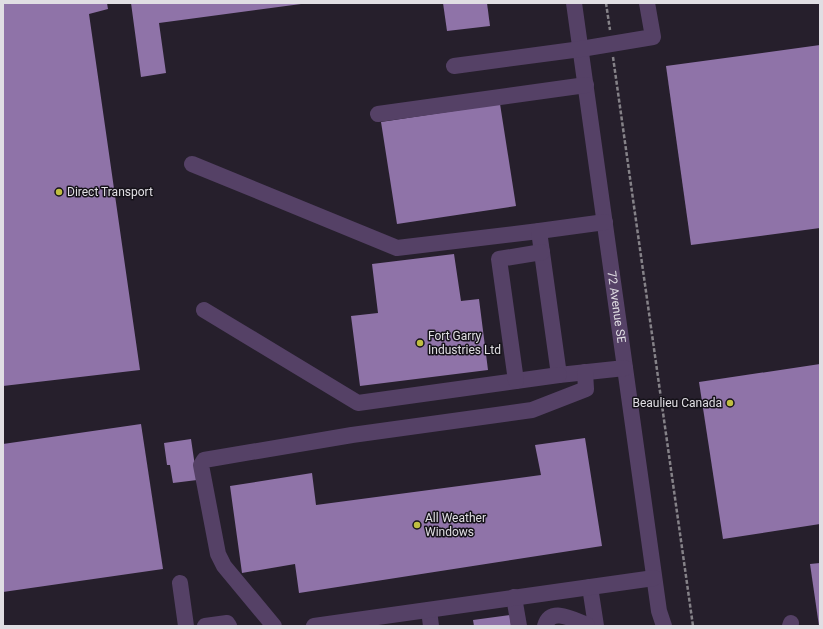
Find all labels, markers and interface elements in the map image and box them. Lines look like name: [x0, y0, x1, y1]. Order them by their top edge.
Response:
place label: Direct Transport: [67, 185, 153, 199]
marker: Direct Transport: [54, 187, 64, 197]
street label: 72 Avenue SE: [605, 270, 628, 344]
place label: Fort Garry Industries Ltd: [428, 329, 501, 357]
marker: Fort Garry Industries Ltd: [415, 338, 425, 348]
place label: Beaulieu Canada: [632, 396, 722, 410]
marker: Beaulieu Canada: [725, 398, 735, 408]
place label: All Weather Windows: [425, 511, 486, 539]
marker: All Weather Windows: [412, 520, 422, 530]

